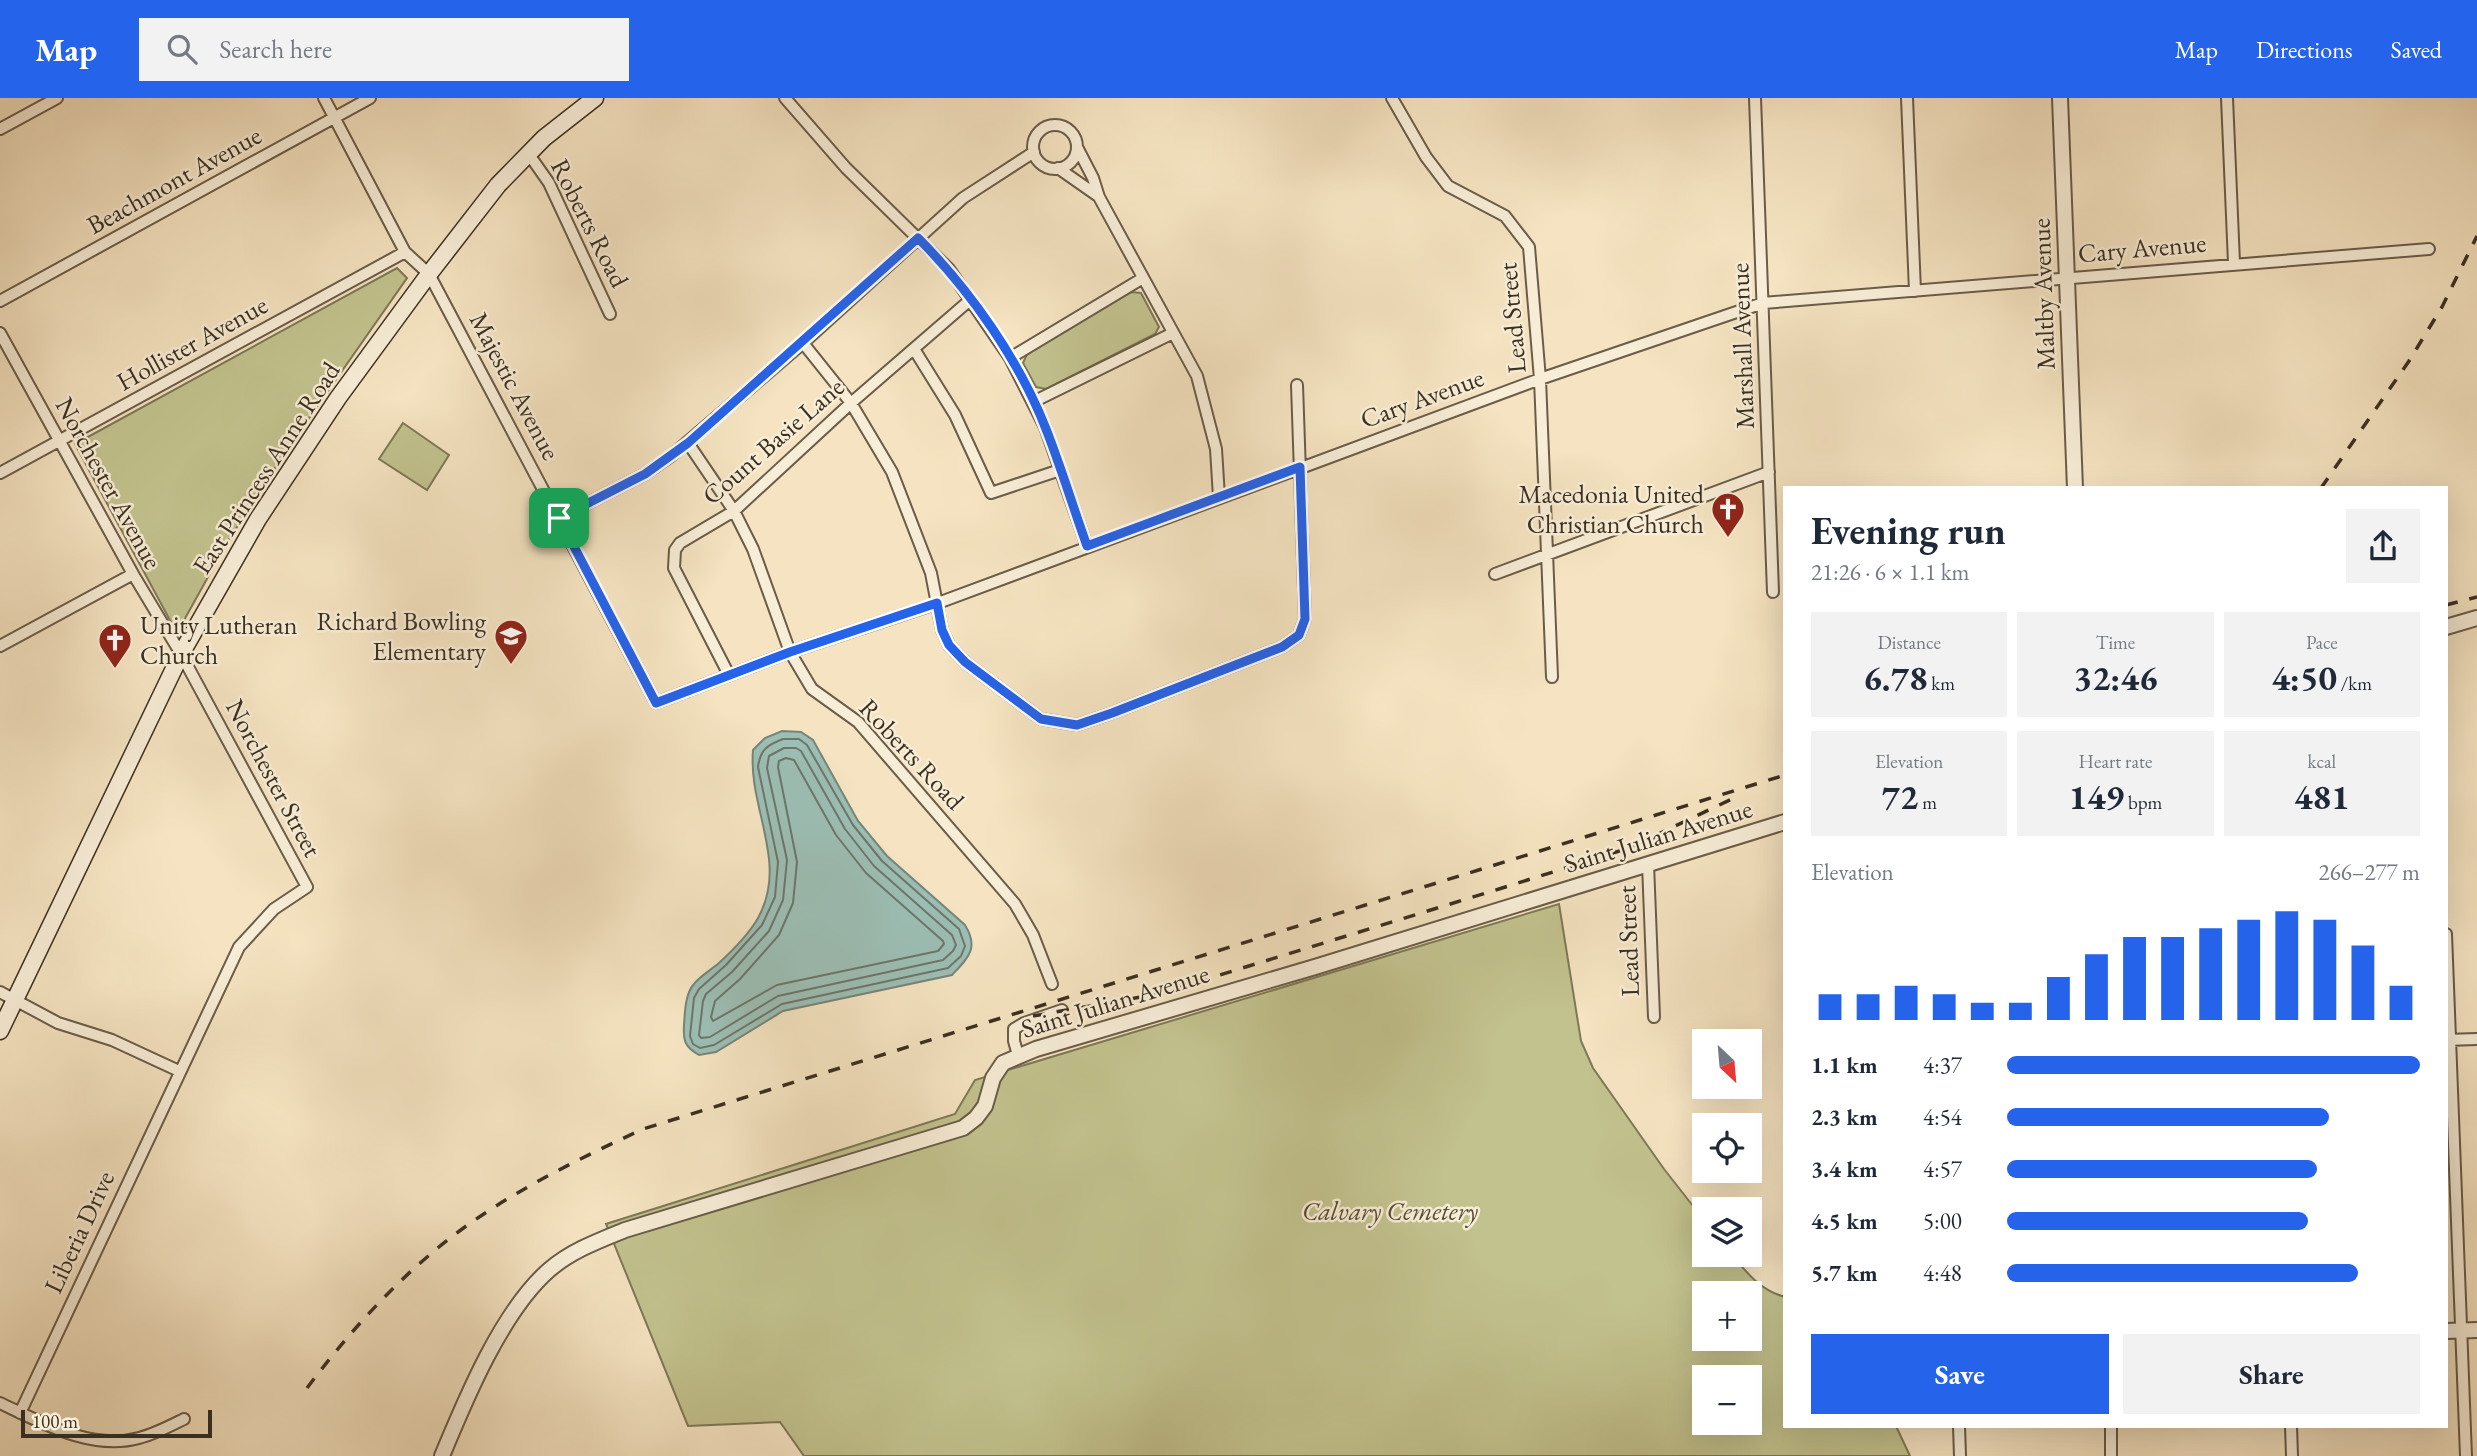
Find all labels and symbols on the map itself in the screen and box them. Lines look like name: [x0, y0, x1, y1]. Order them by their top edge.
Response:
street label: Beachmont Avenue: [81, 118, 267, 242]
street label: Roberts Road: [543, 153, 637, 294]
street label: Maltby Avenue: [2023, 218, 2063, 370]
street label: Cary Avenue: [2076, 225, 2208, 271]
street label: Lead Street: [1490, 261, 1534, 375]
street label: Marshall Avenue: [1722, 262, 1762, 430]
street label: Hollister Avenue: [110, 288, 274, 398]
street label: Majestic Avenue: [462, 306, 568, 466]
street label: East Princess Anne Road: [185, 355, 348, 581]
street label: Cary Avenue: [1356, 360, 1488, 436]
street label: Count Basie Lane: [695, 370, 851, 512]
street label: Norchester Avenue: [48, 391, 170, 575]
place label: Macedonia United Christian Church: [1519, 477, 1705, 541]
pin: [529, 488, 589, 548]
church icon: Macedonia United Christian Church: [1709, 490, 1747, 539]
place label: Richard Bowling Elementary: [317, 604, 487, 668]
place label: Unity Lutheran Church: [140, 608, 298, 672]
school or university icon: Richard Bowling Elementary: [492, 617, 530, 666]
church icon: Unity Lutheran Church: [96, 621, 134, 670]
street label: Roberts Road: [852, 691, 973, 817]
street label: Norchester Street: [218, 693, 330, 863]
street label: Saint Julian Avenue: [1560, 791, 1756, 881]
street label: Lead Street: [1609, 885, 1647, 997]
street label: Saint Julian Avenue: [1017, 956, 1213, 1046]
north arrow: [1692, 1029, 1762, 1099]
street label: Liberia Drive: [36, 1165, 122, 1299]
park label: Calvary Cemetery: [1302, 1194, 1479, 1228]
scale bar: [21, 1407, 212, 1439]

